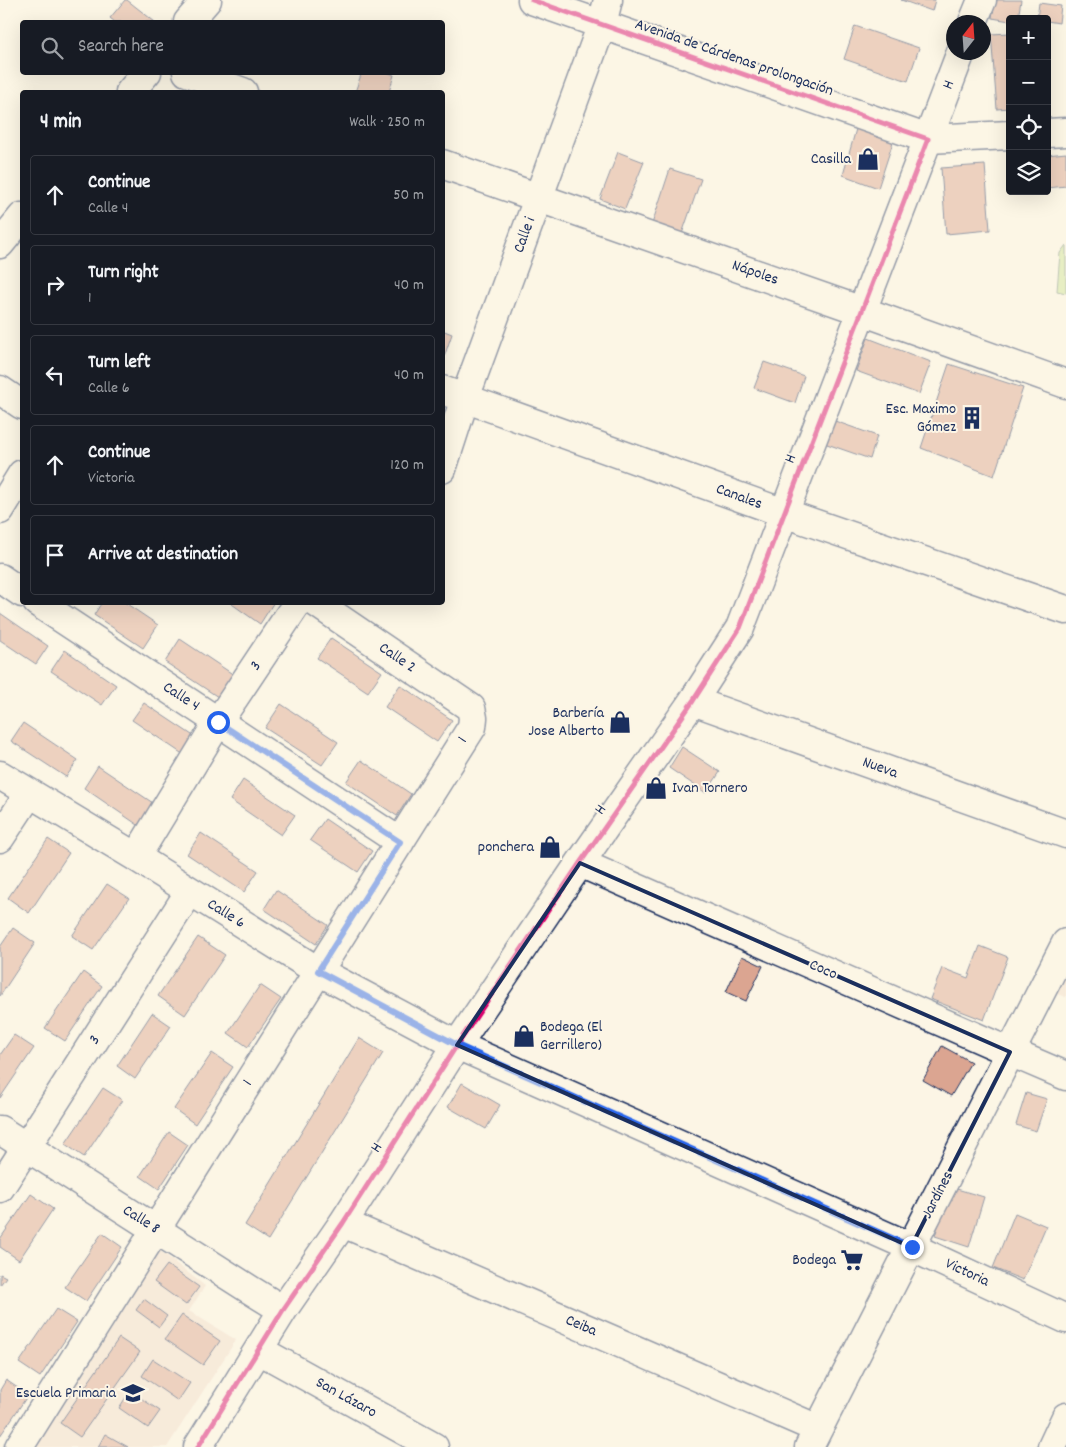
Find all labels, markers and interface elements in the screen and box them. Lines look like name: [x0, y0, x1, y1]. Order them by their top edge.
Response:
street label: Avenida de Cárdenas prolongación: [632, 13, 836, 103]
north arrow: [946, 15, 991, 60]
map controls: [1006, 15, 1051, 195]
button: +: [1006, 15, 1051, 60]
search box: [20, 20, 445, 75]
icon: search: [38, 34, 66, 62]
text: Search here: [78, 34, 164, 61]
button: −: [1006, 60, 1051, 105]
street label: H: [937, 77, 961, 93]
button: locate: [1006, 105, 1051, 150]
text: 4 min: [40, 108, 82, 138]
text: Walk · 250 m: [349, 111, 425, 134]
shop icon: Casilla: [855, 146, 881, 172]
place label: Casilla: [811, 148, 851, 171]
button: layers: [1006, 150, 1051, 195]
text: Continue: [88, 170, 150, 197]
icon: ahead: [41, 181, 69, 209]
text: 50 m: [393, 184, 424, 207]
text: Calle 4: [88, 197, 128, 220]
street label: Calle i: [508, 214, 542, 256]
street label: Nápoles: [729, 254, 782, 292]
text: Turn right: [88, 260, 159, 287]
icon: right: [41, 271, 69, 299]
text: 40 m: [394, 274, 424, 297]
text: 1: [88, 287, 92, 310]
text: Turn left: [88, 350, 151, 377]
icon: left: [41, 361, 69, 389]
text: 40 m: [394, 364, 424, 387]
text: Calle 6: [88, 377, 130, 400]
place label: Esc. Maximo Gómez: [885, 398, 956, 439]
building icon: Esc. Maximo Gómez: [959, 405, 985, 431]
text: Continue: [88, 440, 150, 467]
icon: ahead: [41, 451, 69, 479]
street label: H: [779, 451, 803, 467]
text: 120 m: [390, 454, 424, 477]
text: Victoria: [88, 467, 134, 490]
street label: Canales: [713, 478, 766, 516]
icon: arrive: [41, 541, 69, 569]
text: Arrive at destination: [88, 542, 238, 569]
street label: Calle 2: [374, 637, 420, 679]
street label: 3: [244, 657, 268, 675]
street label: Calle 4: [158, 676, 204, 718]
place label: Barbería Jose Alberto: [528, 702, 604, 743]
shop icon: Barbería Jose Alberto: [607, 709, 633, 735]
route start: [207, 711, 230, 734]
street label: 1: [452, 732, 474, 748]
street label: Nueva: [859, 751, 901, 785]
shop icon: Ivan Tornero: [643, 775, 669, 801]
place label: Ivan Tornero: [672, 777, 748, 800]
street label: H: [589, 800, 613, 820]
shop icon: ponchera: [537, 834, 563, 860]
place label: ponchera: [478, 836, 534, 859]
street label: Calle 6: [202, 893, 250, 935]
street label: Coco: [805, 954, 841, 986]
place label: Bodega (El Gerrillero): [540, 1016, 603, 1057]
shop icon: Bodega (El Gerrillero): [511, 1023, 537, 1049]
street label: 3: [83, 1031, 107, 1049]
street label: 1: [237, 1075, 259, 1091]
street label: H: [365, 1138, 389, 1158]
street label: Jardínes: [916, 1167, 960, 1223]
street label: Calle 8: [118, 1200, 164, 1240]
route end: [901, 1236, 924, 1259]
supermarket icon: Bodega: [839, 1247, 865, 1273]
place label: Bodega: [792, 1249, 836, 1272]
street label: Victoria: [941, 1253, 993, 1293]
street label: Ceiba: [562, 1309, 601, 1343]
street label: San Lázaro: [311, 1372, 381, 1424]
school or university icon: Escuela Primaria: [120, 1380, 146, 1406]
place label: Escuela Primaria: [16, 1382, 116, 1405]

